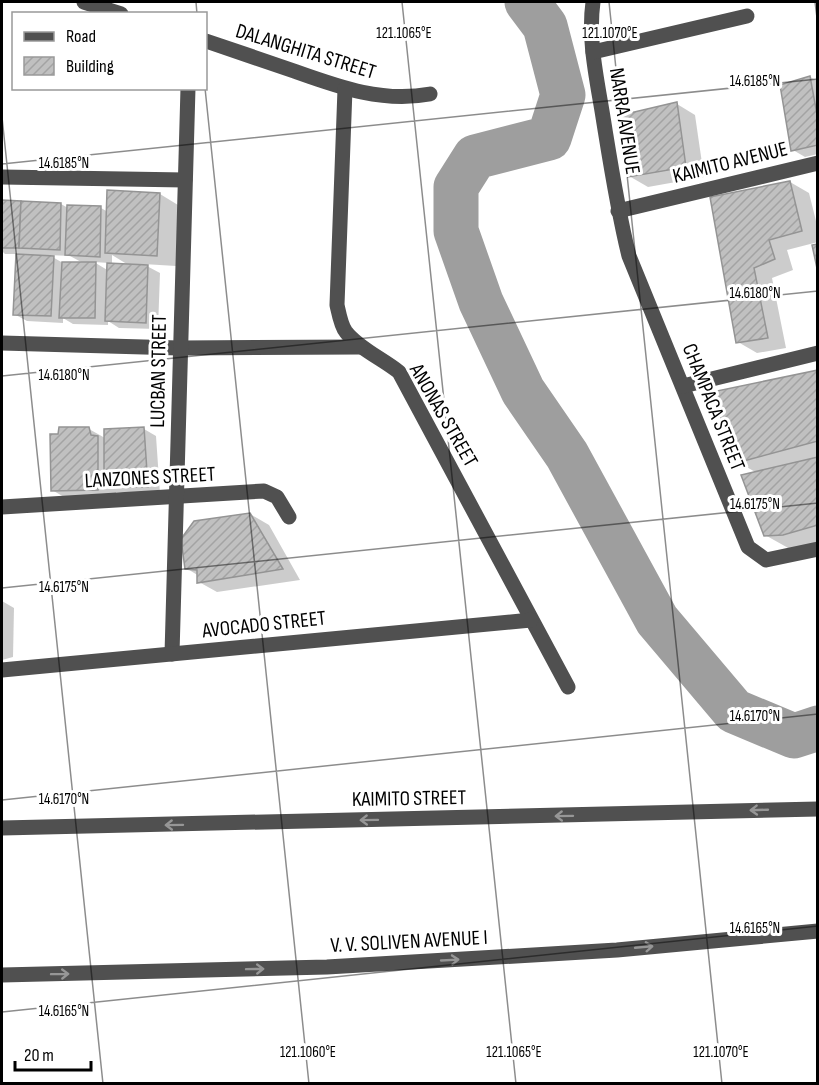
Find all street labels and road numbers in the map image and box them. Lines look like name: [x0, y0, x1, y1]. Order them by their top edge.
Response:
street label: DALANGHITA STREET: [233, 18, 379, 85]
street label: NARRA AVENUE: [604, 66, 645, 176]
street label: KAIMITO AVENUE: [670, 136, 790, 189]
street label: LUCBAN STREET: [145, 314, 172, 428]
street label: CHAMPACA STREET: [677, 340, 751, 475]
street label: ANONAS STREET: [403, 358, 483, 472]
street label: LANZONES STREET: [84, 462, 217, 493]
street label: AVOCADO STREET: [200, 606, 328, 644]
street label: KAIMITO STREET: [352, 785, 467, 812]
street label: V. V. SOLIVEN AVENUE I: [330, 925, 488, 958]

